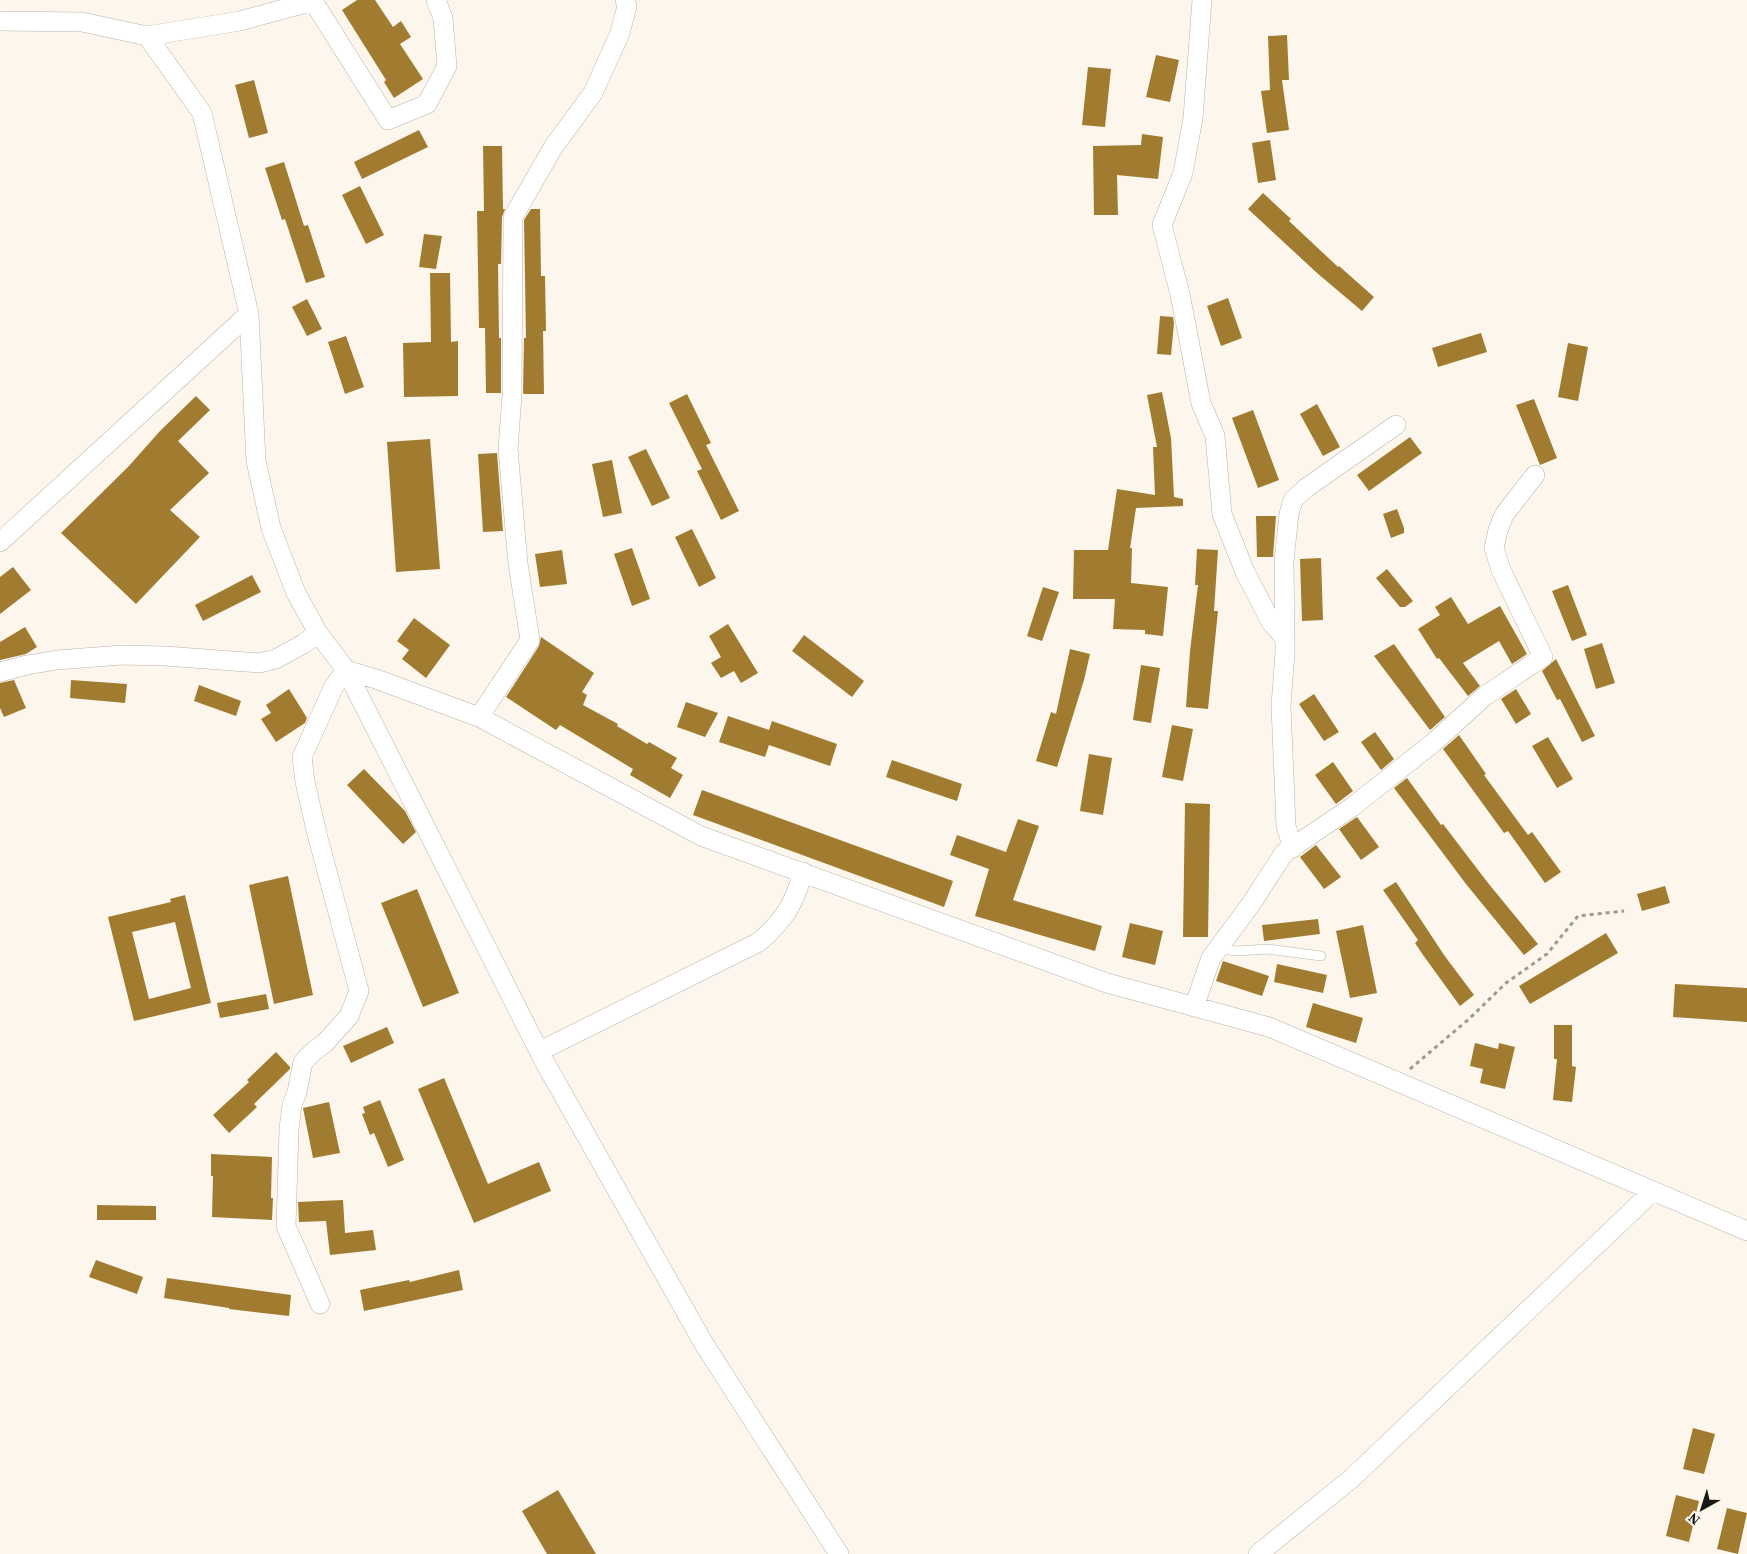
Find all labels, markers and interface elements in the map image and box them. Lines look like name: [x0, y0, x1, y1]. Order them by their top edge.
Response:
north arrow: [1677, 1484, 1727, 1534]
text: N: [1684, 1508, 1704, 1530]

